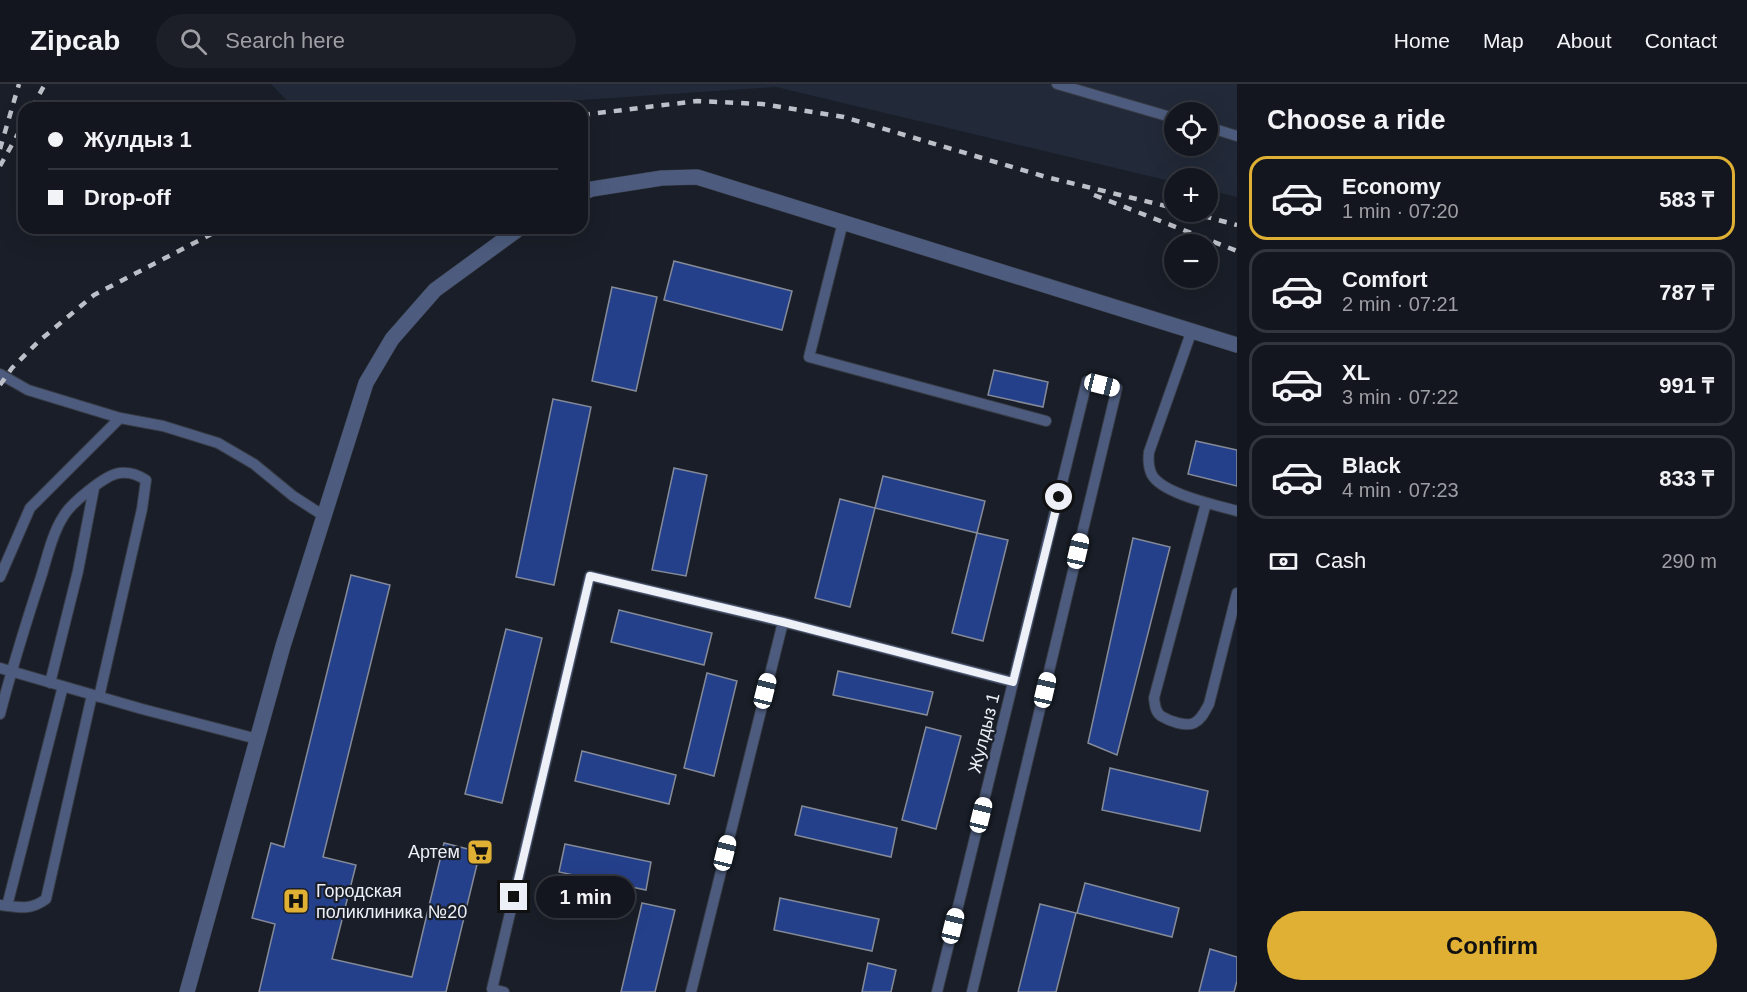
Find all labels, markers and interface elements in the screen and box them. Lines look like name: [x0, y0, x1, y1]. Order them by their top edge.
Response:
search box: [156, 14, 576, 68]
text: Zipcab: [30, 25, 120, 56]
icon: search: [177, 25, 210, 58]
text: Search here: [225, 28, 345, 53]
text: Home: [1394, 29, 1450, 52]
text: Map: [1483, 29, 1524, 52]
text: About: [1557, 29, 1612, 52]
text: Contact: [1645, 29, 1717, 52]
map controls: [1164, 102, 1218, 288]
button: locate: [1164, 102, 1218, 156]
text: Choose a ride: [1267, 105, 1446, 135]
text: Жулдыз 1: [84, 127, 192, 152]
button: +: [1164, 168, 1218, 222]
icon: car: [1270, 171, 1324, 225]
text: Economy: [1342, 174, 1441, 199]
text: Drop-off: [84, 185, 171, 210]
text: 583 ₸: [1659, 187, 1714, 212]
text: 1 min · 07:20: [1342, 200, 1459, 222]
button: −: [1164, 234, 1218, 288]
icon: car: [1270, 264, 1324, 318]
text: Comfort: [1342, 267, 1428, 292]
text: 787 ₸: [1659, 280, 1714, 305]
text: 2 min · 07:21: [1342, 293, 1459, 315]
icon: car: [1270, 357, 1324, 411]
text: XL: [1342, 360, 1370, 385]
car: [1082, 372, 1122, 398]
text: 991 ₸: [1659, 373, 1714, 398]
text: 3 min · 07:22: [1342, 386, 1459, 408]
icon: car: [1270, 450, 1324, 504]
text: Black: [1342, 453, 1401, 478]
text: 833 ₸: [1659, 466, 1714, 491]
text: 4 min · 07:23: [1342, 479, 1459, 501]
route start: [1045, 483, 1072, 510]
car: [1065, 531, 1091, 571]
icon: cash: [1267, 545, 1300, 578]
text: Cash: [1315, 548, 1366, 573]
text: 290 m: [1661, 550, 1717, 572]
car: [1032, 670, 1058, 710]
car: [752, 671, 778, 711]
street label: Жулдыз 1: [964, 691, 1004, 775]
car: [968, 795, 994, 835]
car: [712, 833, 738, 873]
supermarket icon: Артем: [465, 837, 495, 867]
place label: Артем: [408, 842, 460, 862]
callout: 1 min: [535, 876, 634, 918]
place label: Городская поликлиника №20: [316, 881, 467, 922]
route end: [500, 883, 527, 910]
hospital icon: Городская поликлиника №20: [281, 886, 311, 916]
text: 1 min: [559, 886, 612, 908]
car: [940, 906, 966, 946]
button: Confirm: [1267, 911, 1717, 980]

